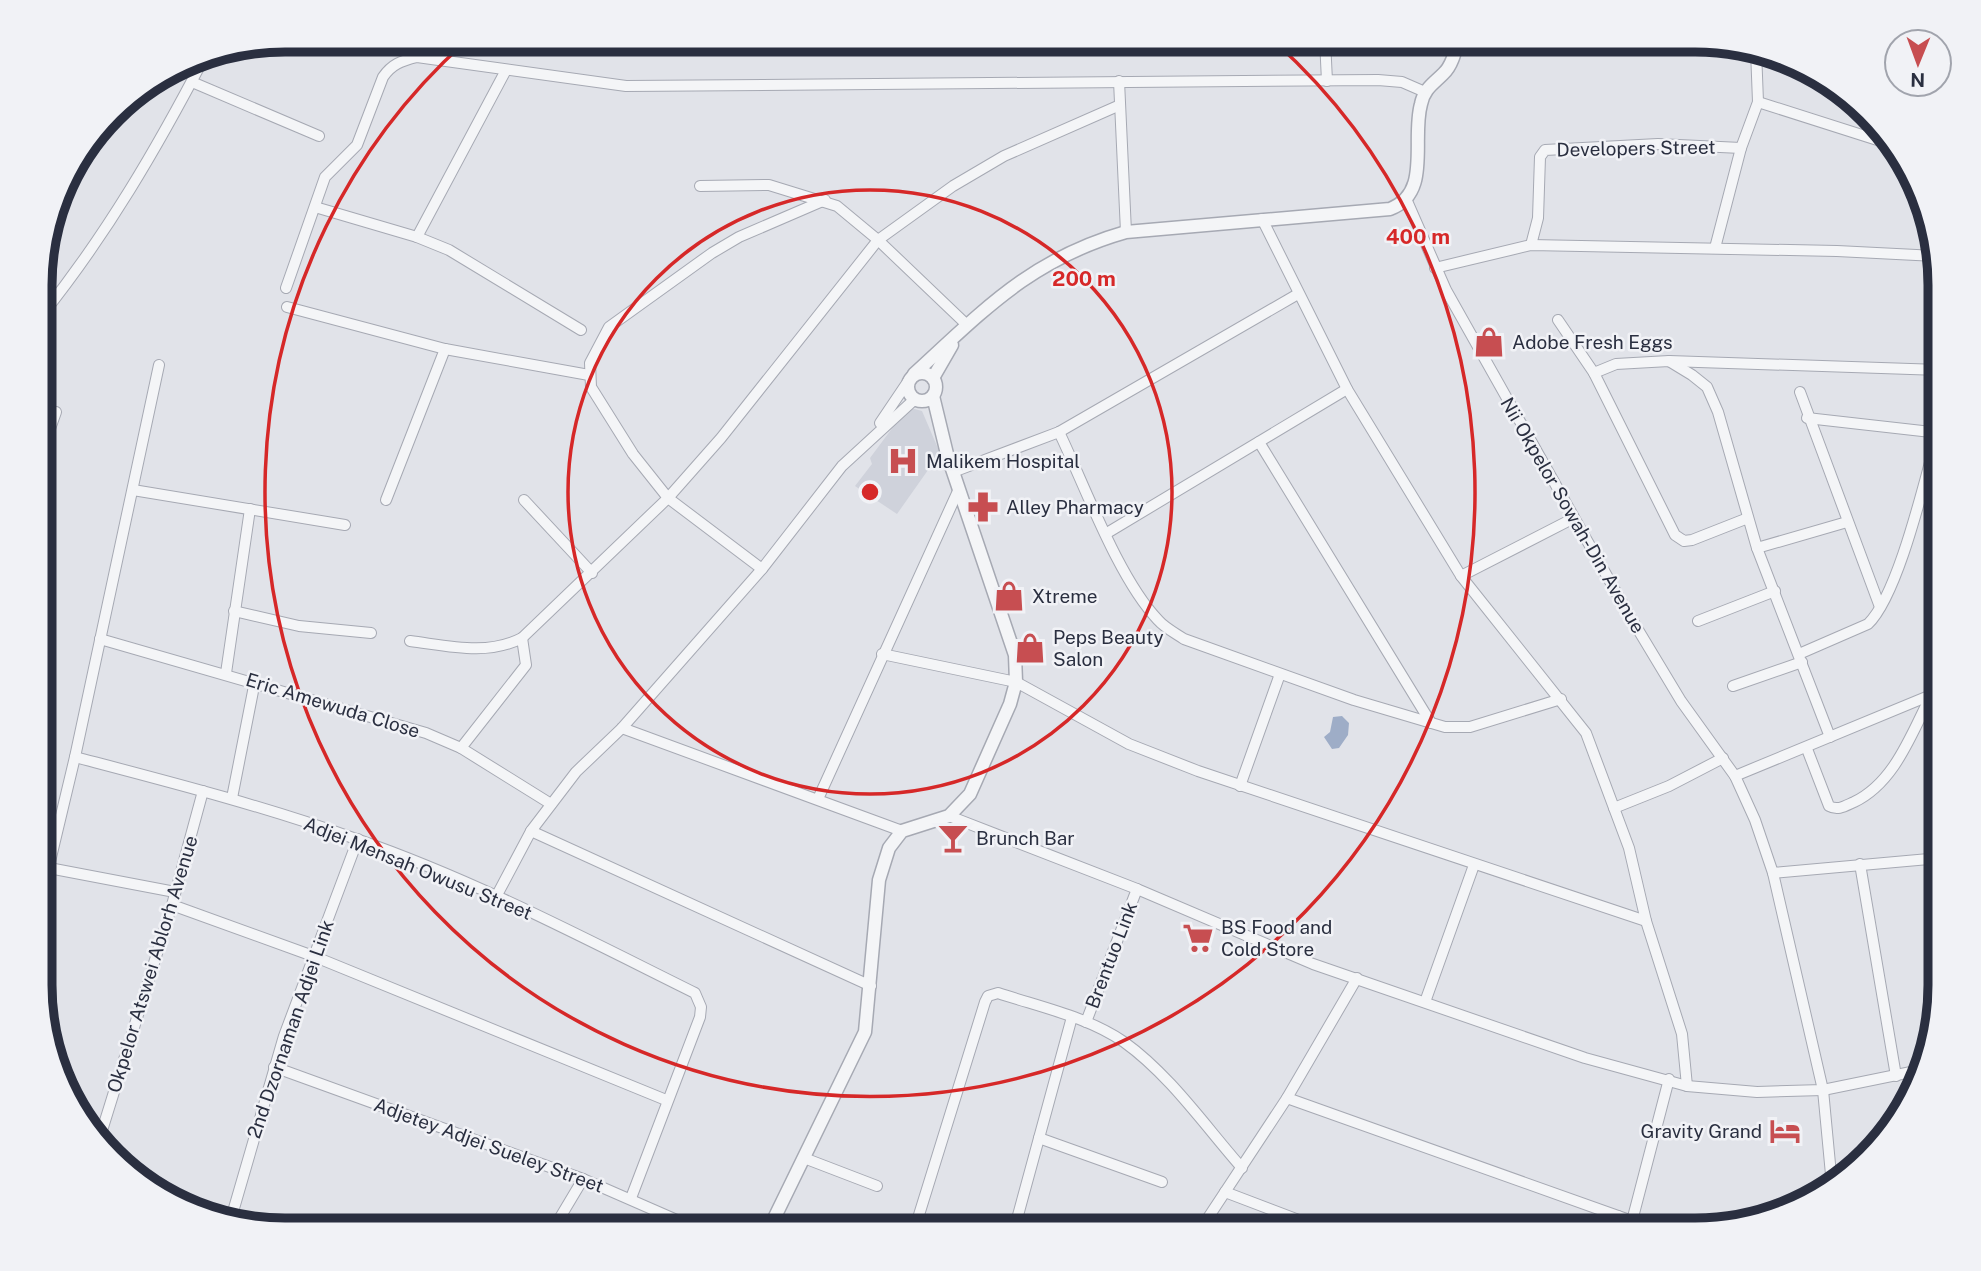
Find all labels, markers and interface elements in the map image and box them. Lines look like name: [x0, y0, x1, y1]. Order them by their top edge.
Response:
north arrow: [1883, 28, 1953, 98]
text: N: [1910, 69, 1925, 91]
street label: Developers Street: [1556, 136, 1716, 160]
text: 400 m: [1386, 224, 1450, 249]
text: 200 m: [1052, 266, 1116, 291]
shop icon: Adobe Fresh Eggs: [1472, 325, 1506, 359]
place label: Adobe Fresh Eggs: [1512, 331, 1673, 353]
street label: Nii Okpelor Sowah-Din Avenue: [1496, 393, 1650, 637]
hospital icon: Malikem Hospital: [886, 444, 920, 478]
place label: Malikem Hospital: [926, 450, 1080, 472]
centre of rings: [858, 480, 882, 504]
pharmacy icon: Alley Pharmacy: [966, 490, 1000, 524]
place label: Alley Pharmacy: [1006, 496, 1144, 518]
shop icon: Xtreme: [992, 579, 1026, 613]
place label: Xtreme: [1032, 585, 1097, 607]
place label: Peps Beauty Salon: [1053, 626, 1164, 670]
shop icon: Peps Beauty Salon: [1013, 631, 1047, 665]
street label: Eric Amewuda Close: [243, 668, 423, 742]
street label: Adjei Mensah Owusu Street: [301, 812, 535, 924]
bar icon: Brunch Bar: [936, 821, 970, 855]
place label: Brunch Bar: [976, 827, 1075, 849]
street label: Okpelor Atswei Ablorh Avenue: [102, 833, 202, 1095]
street label: Brentuo Link: [1081, 898, 1142, 1011]
place label: BS Food and Cold Store: [1221, 916, 1332, 960]
street label: 2nd Dzornaman Adjei Link: [242, 917, 338, 1141]
supermarket icon: BS Food and Cold Store: [1181, 921, 1215, 955]
street label: Adjetey Adjei Sueley Street: [371, 1093, 607, 1197]
hotel icon: Gravity Grand: [1768, 1114, 1802, 1148]
place label: Gravity Grand: [1641, 1120, 1762, 1142]

